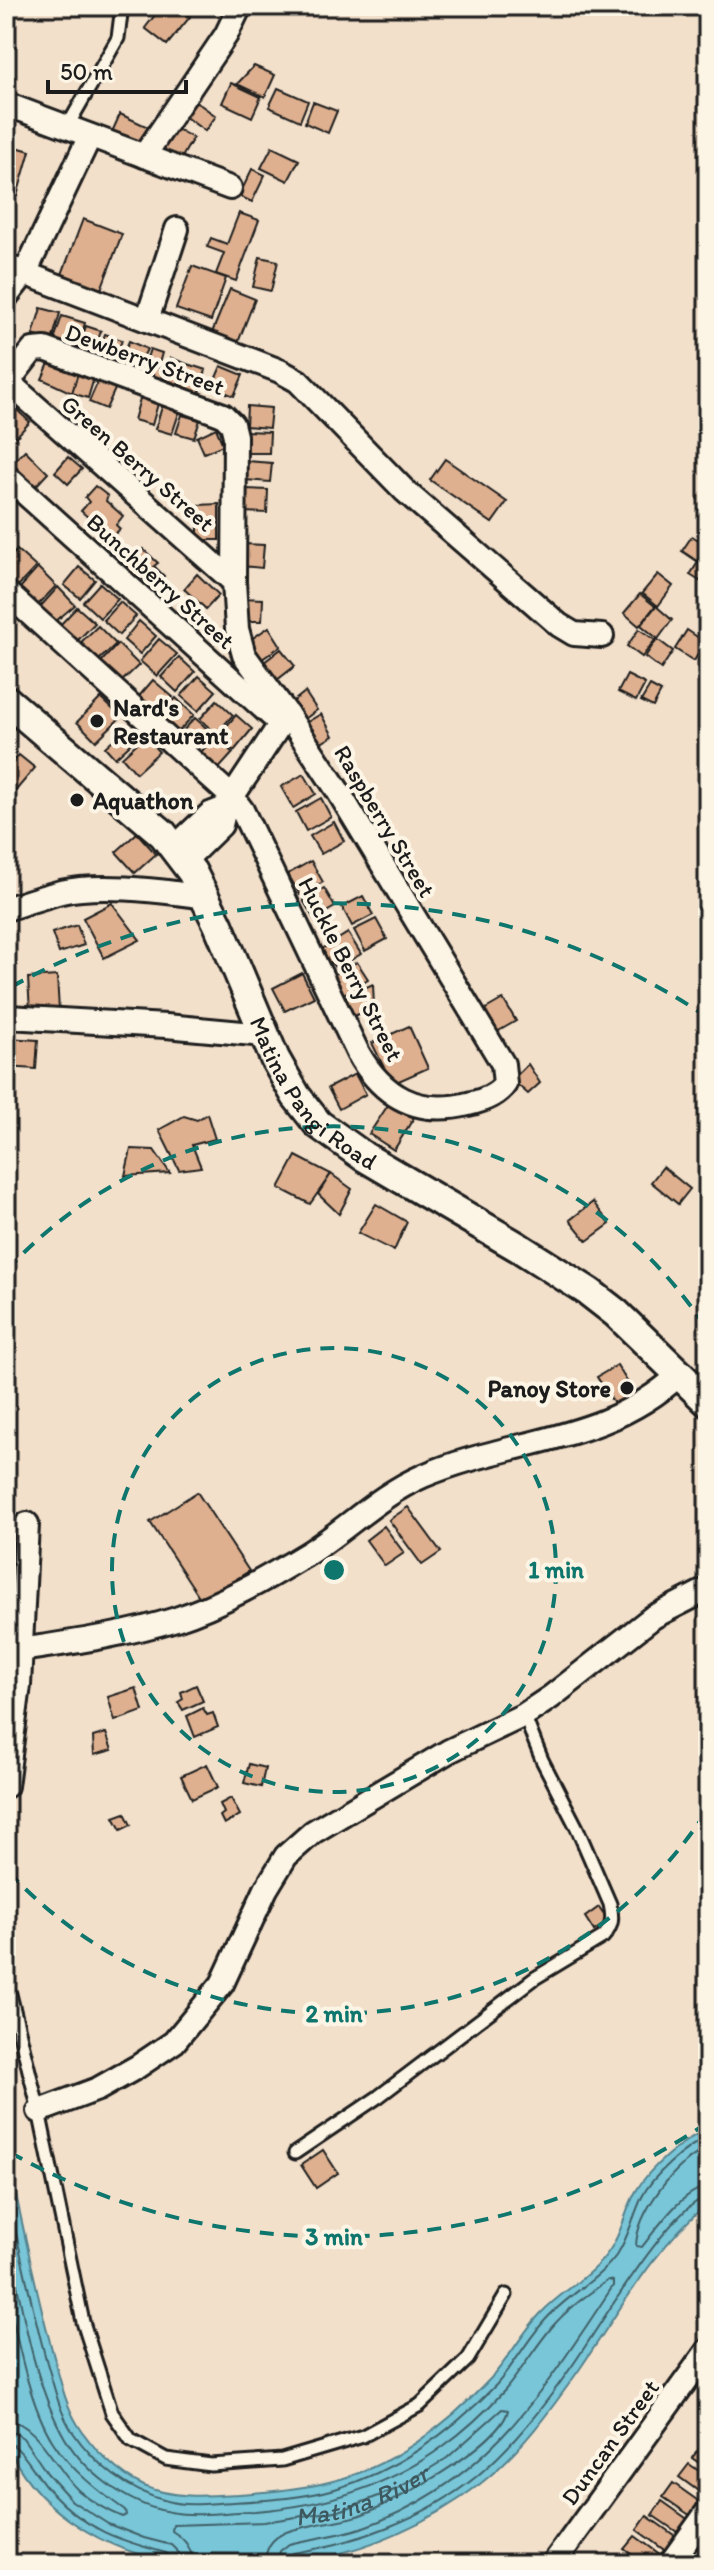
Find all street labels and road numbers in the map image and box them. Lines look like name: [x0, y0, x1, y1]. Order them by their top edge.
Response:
street label: Dewberry Street: [62, 317, 229, 401]
street label: Green Berry Street: [55, 389, 221, 537]
street label: Bunchberry Street: [81, 507, 241, 655]
street label: Raspberry Street: [328, 740, 442, 902]
street label: Huckle Berry Street: [292, 872, 410, 1066]
street label: Matina Pangi Road: [244, 1012, 383, 1176]
street label: Duncan Street: [555, 2374, 665, 2510]

